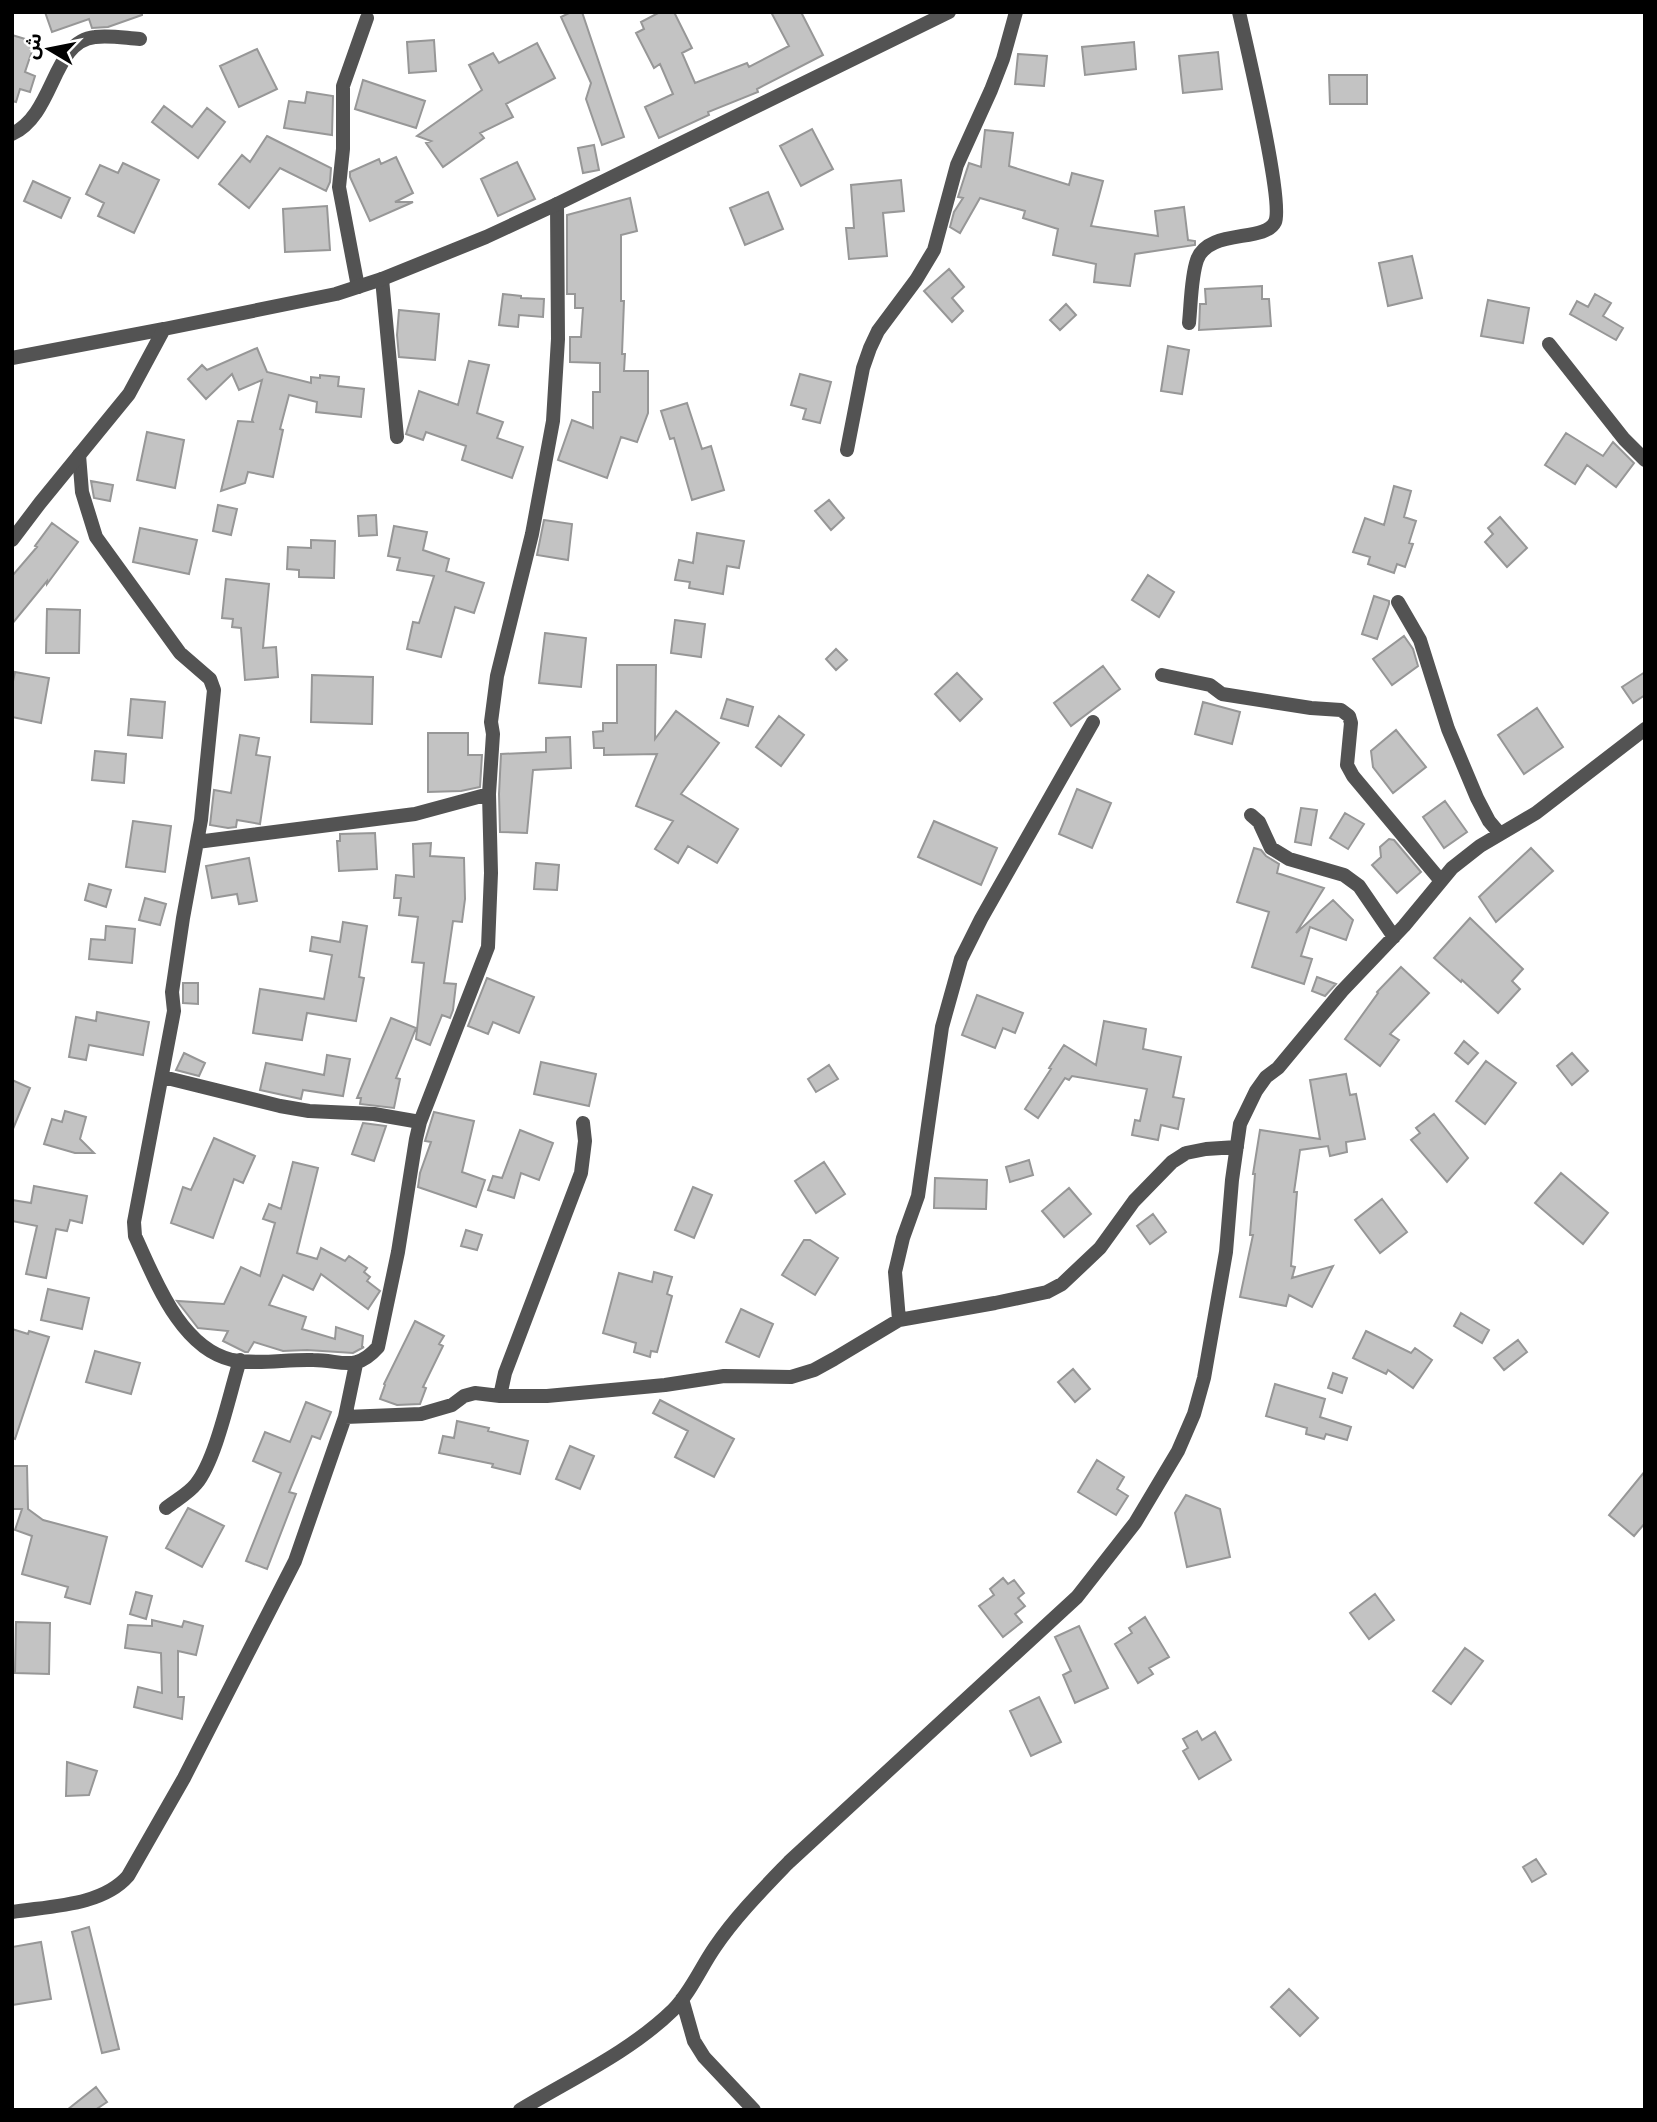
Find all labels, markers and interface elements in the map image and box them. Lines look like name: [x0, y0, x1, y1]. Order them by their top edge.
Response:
north arrow: [14, 14, 84, 84]
text: ش: [19, 31, 46, 61]

